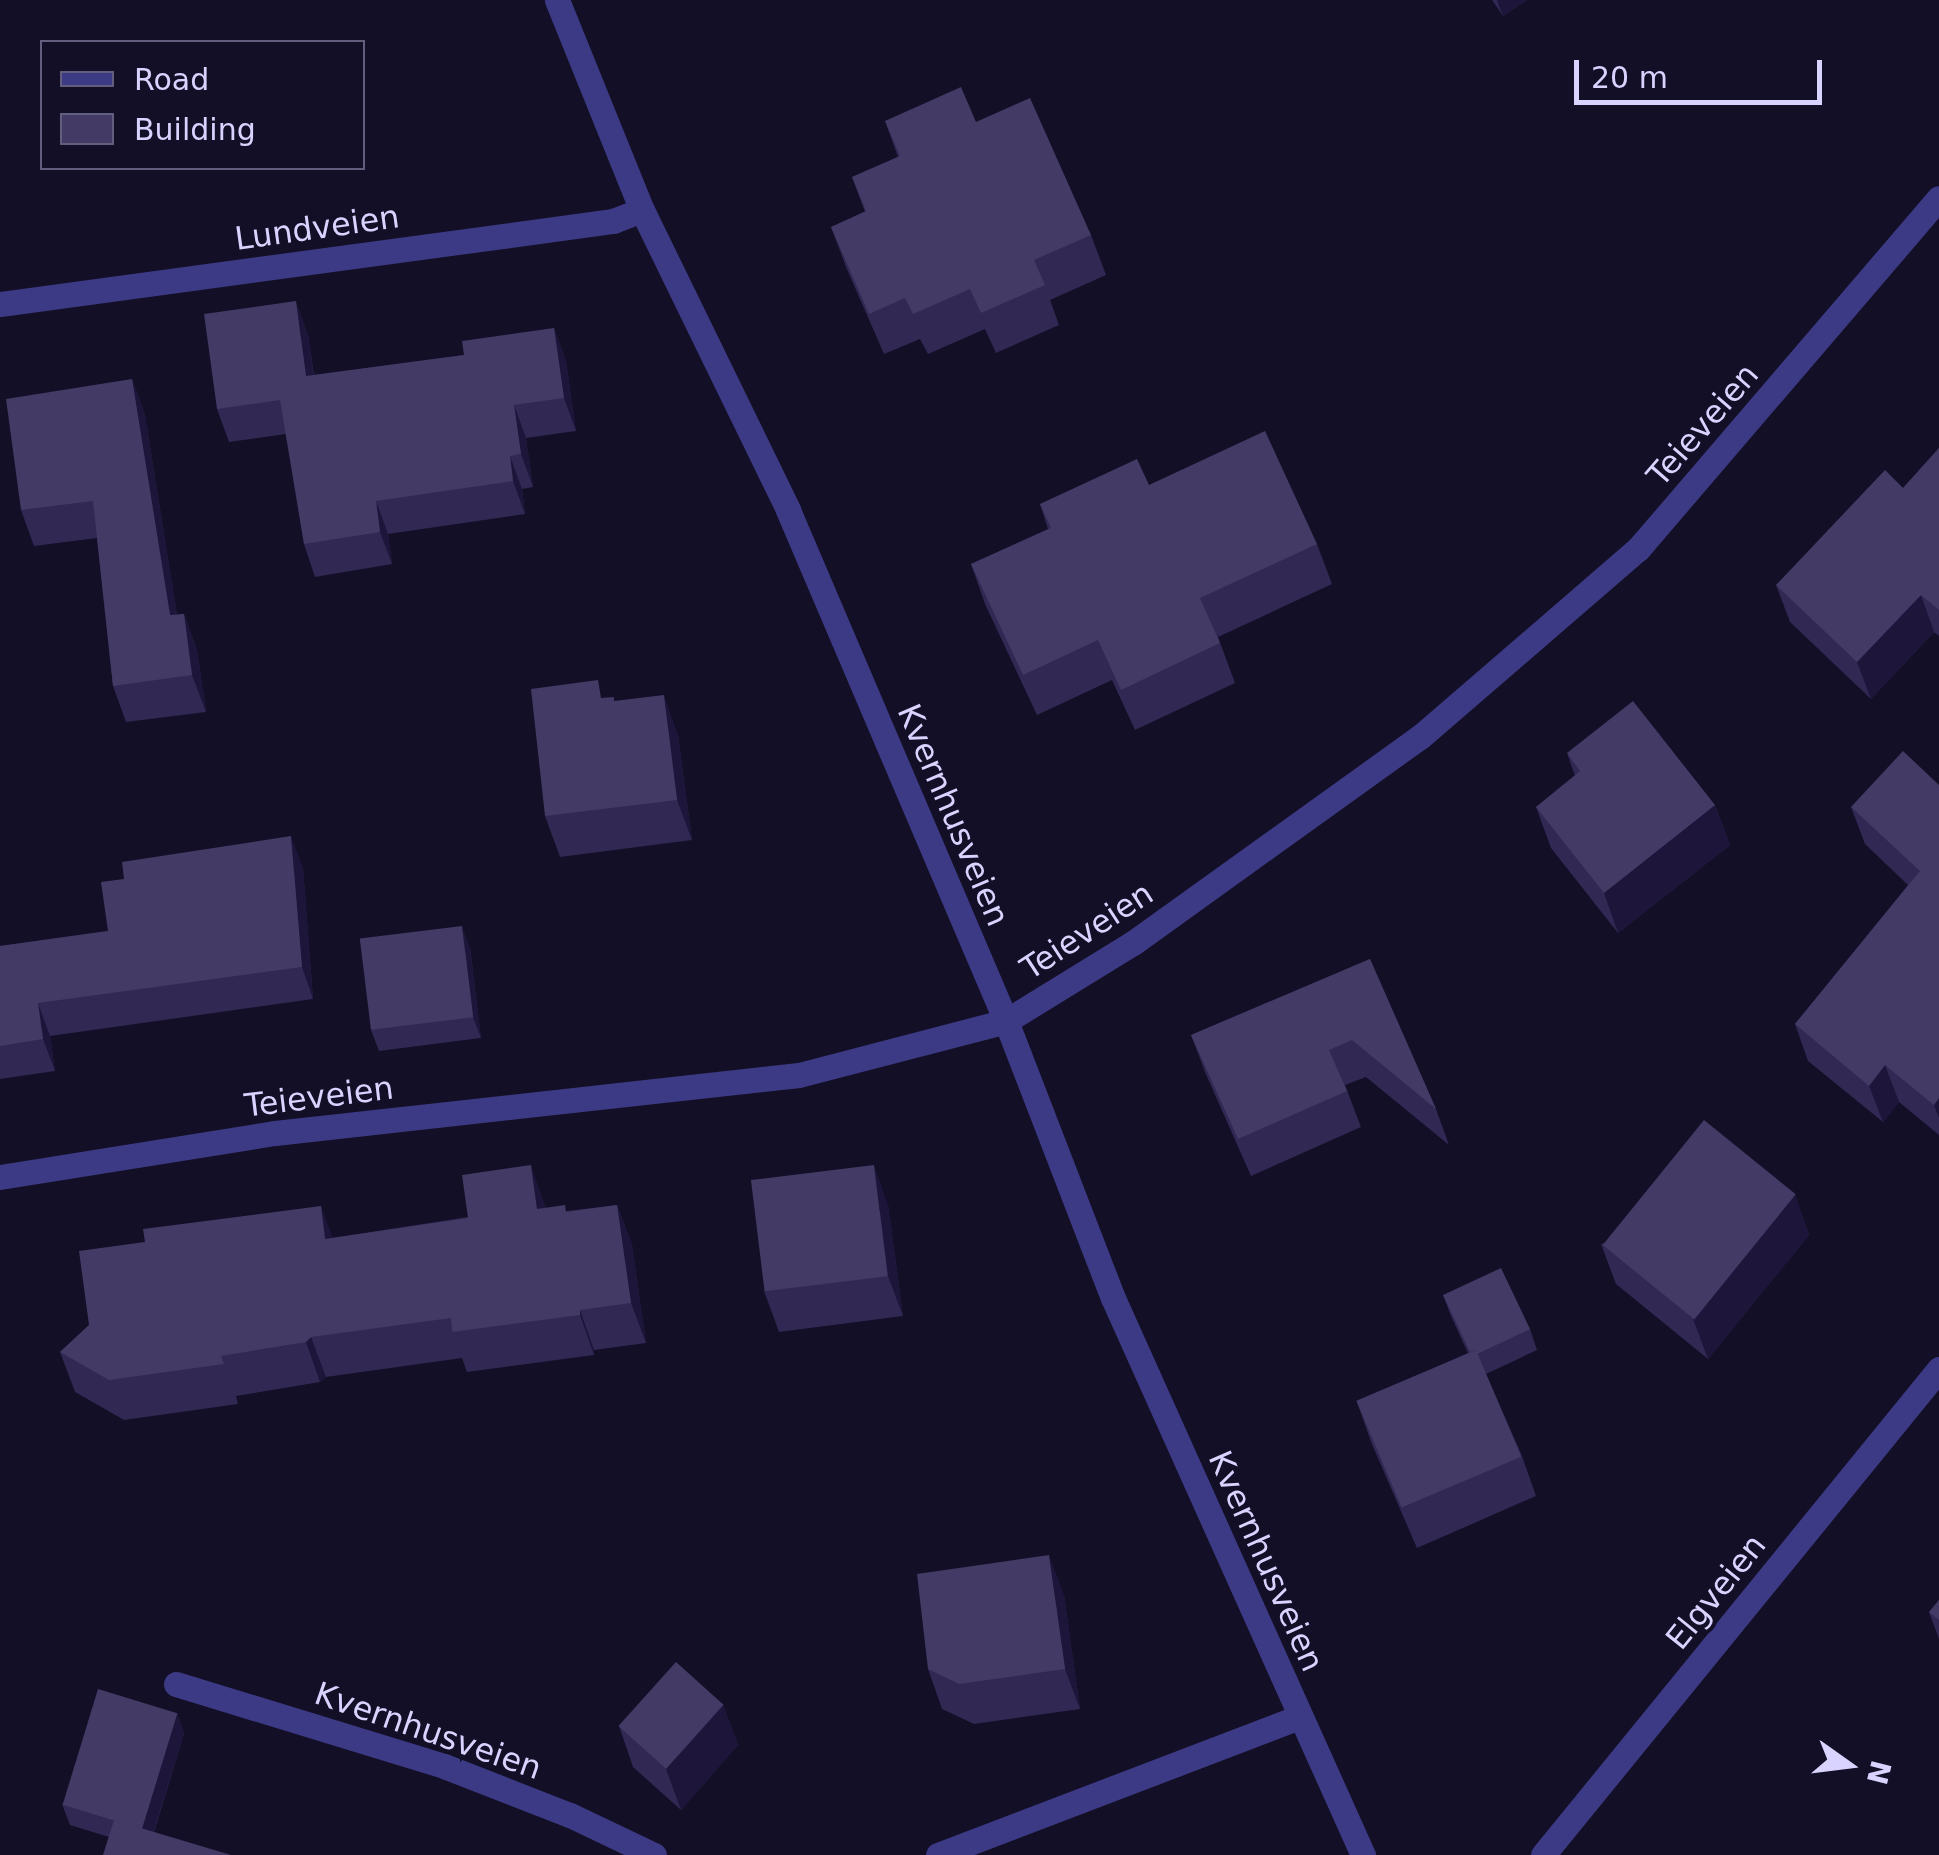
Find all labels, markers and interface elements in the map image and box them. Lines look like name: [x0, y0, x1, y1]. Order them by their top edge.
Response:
legend: [40, 40, 365, 170]
scale bar: [1579, 40, 1826, 102]
text: 20 m: [1591, 60, 1668, 95]
text: Road: [134, 62, 209, 97]
text: Building: [134, 112, 256, 147]
street label: Lundveien: [232, 197, 402, 259]
street label: Teieveien: [1639, 356, 1767, 494]
street label: Kvernhusveien: [889, 698, 1017, 932]
street label: Teieveien: [1014, 874, 1160, 988]
street label: Teieveien: [242, 1069, 396, 1125]
street label: Kvernhusveien: [1200, 1445, 1332, 1677]
street label: Elgveien: [1658, 1527, 1774, 1657]
street label: Kvernhusveien: [310, 1674, 546, 1788]
north arrow: [1799, 1715, 1899, 1815]
text: N: [1860, 1757, 1897, 1788]

